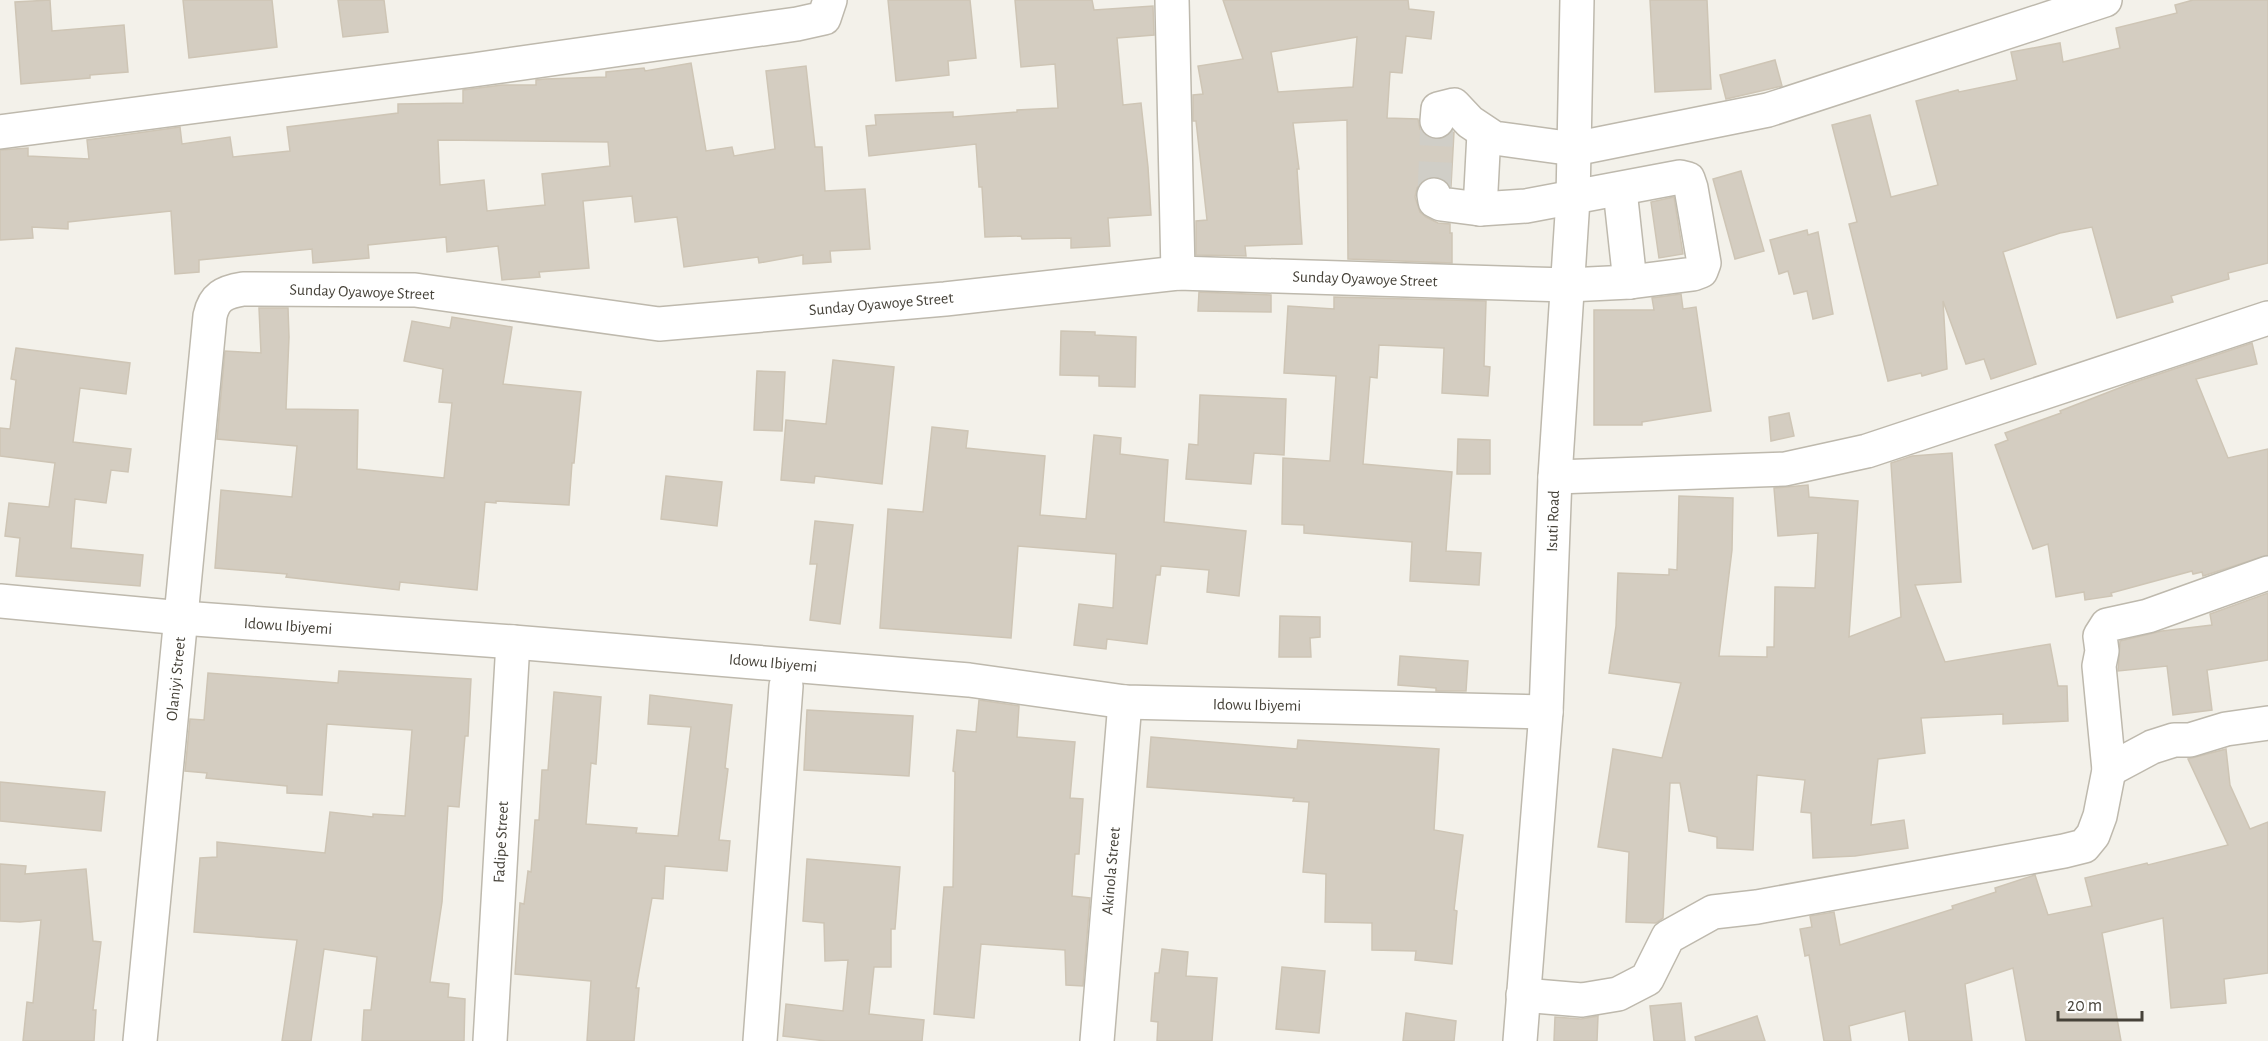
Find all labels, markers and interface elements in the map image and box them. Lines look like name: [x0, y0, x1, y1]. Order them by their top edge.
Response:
street label: Sunday Oyawoye Street: [1292, 268, 1438, 291]
street label: Sunday Oyawoye Street: [289, 281, 435, 304]
street label: Sunday Oyawoye Street: [808, 290, 954, 319]
street label: Isuti Road: [1544, 490, 1562, 552]
street label: Idowu Ibiyemi: [243, 615, 333, 638]
street label: Olaniyi Street: [164, 636, 189, 722]
street label: Idowu Ibiyemi: [728, 651, 818, 676]
street label: Idowu Ibiyemi: [1213, 696, 1301, 715]
street label: Fadipe Street: [491, 801, 511, 883]
street label: Akinola Street: [1099, 826, 1123, 916]
scale bar: [2058, 984, 2142, 1022]
text: 20 m: [2067, 997, 2102, 1015]

